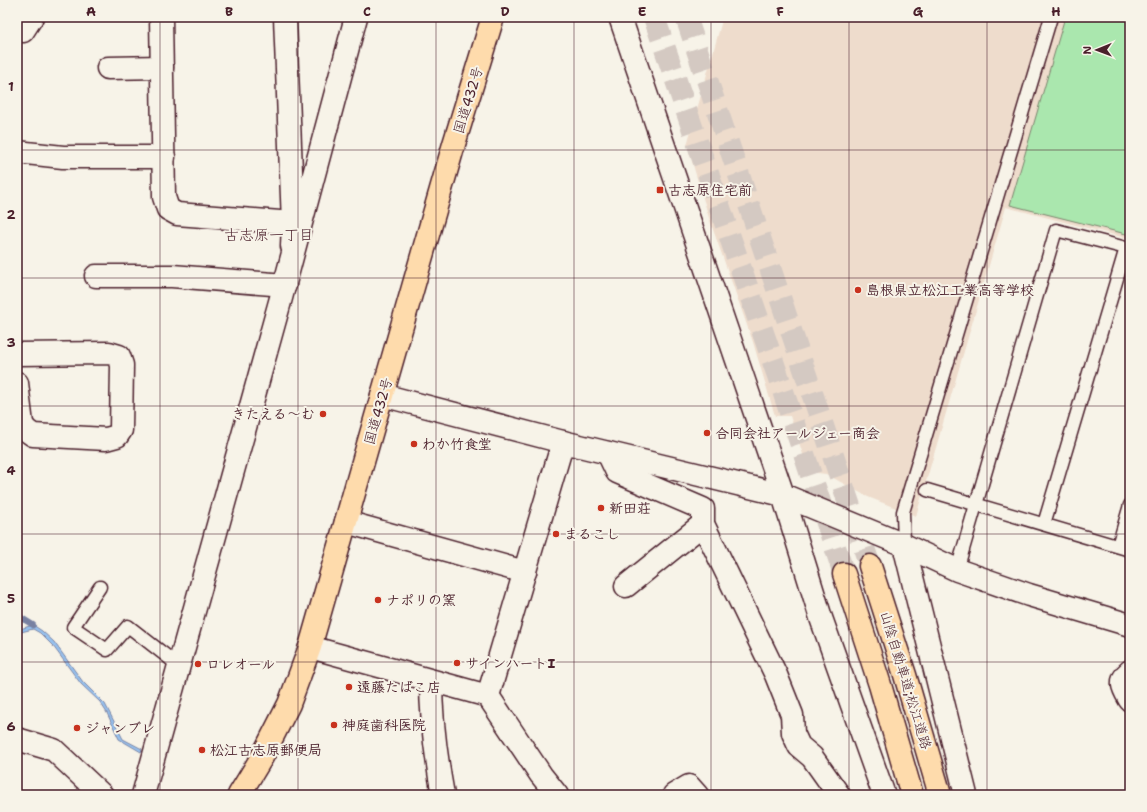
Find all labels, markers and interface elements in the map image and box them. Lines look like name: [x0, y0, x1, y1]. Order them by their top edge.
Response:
text: A: [86, 3, 96, 20]
text: B: [225, 3, 233, 20]
text: C: [363, 3, 371, 20]
text: D: [500, 3, 510, 20]
text: E: [638, 3, 647, 20]
text: F: [776, 3, 784, 20]
text: G: [913, 3, 924, 20]
text: H: [1051, 3, 1061, 20]
north arrow: [1077, 30, 1117, 70]
text: N: [1080, 45, 1095, 55]
street label: 国道432号: [449, 64, 487, 136]
text: 1: [8, 78, 14, 95]
place label: 古志原住宅前: [668, 181, 752, 199]
marker: 古志原住宅前: [655, 185, 665, 195]
text: 2: [6, 206, 16, 223]
district label: 古志原一丁目: [224, 225, 314, 245]
place label: 島根県立松江工業高等学校: [866, 281, 1034, 299]
marker: 島根県立松江工業高等学校: [853, 285, 863, 295]
text: 3: [6, 334, 16, 351]
street label: 国道432号: [360, 375, 396, 447]
place label: きたえる～む: [231, 405, 315, 423]
marker: きたえる～む: [318, 409, 328, 419]
place label: 合同会社アールジェー商会: [715, 424, 880, 442]
marker: 合同会社アールジェー商会: [702, 428, 712, 438]
place label: わか竹食堂: [422, 435, 492, 453]
marker: わか竹食堂: [409, 439, 419, 449]
text: 4: [6, 462, 16, 479]
place label: 新田荘: [609, 499, 651, 517]
marker: 新田荘: [596, 503, 606, 513]
place label: まるこし: [564, 525, 620, 543]
marker: まるこし: [551, 529, 561, 539]
text: 5: [7, 590, 15, 607]
place label: ナポリの窯: [386, 591, 456, 609]
marker: ナポリの窯: [373, 595, 383, 605]
street label: 山陰自動車道;松江道路: [876, 609, 936, 751]
place label: サインハートI: [465, 654, 556, 672]
place label: ロレオール: [206, 655, 275, 673]
marker: サインハートI: [452, 658, 462, 668]
marker: ロレオール: [193, 659, 203, 669]
place label: 遠藤たばこ店: [357, 678, 441, 696]
marker: 遠藤たばこ店: [344, 682, 354, 692]
place label: 神庭歯科医院: [342, 716, 426, 734]
text: 6: [6, 718, 16, 735]
place label: ジャンブレ: [85, 719, 155, 737]
marker: 神庭歯科医院: [329, 720, 339, 730]
marker: ジャンブレ: [72, 723, 82, 733]
place label: 松江古志原郵便局: [210, 741, 322, 759]
marker: 松江古志原郵便局: [197, 745, 207, 755]

